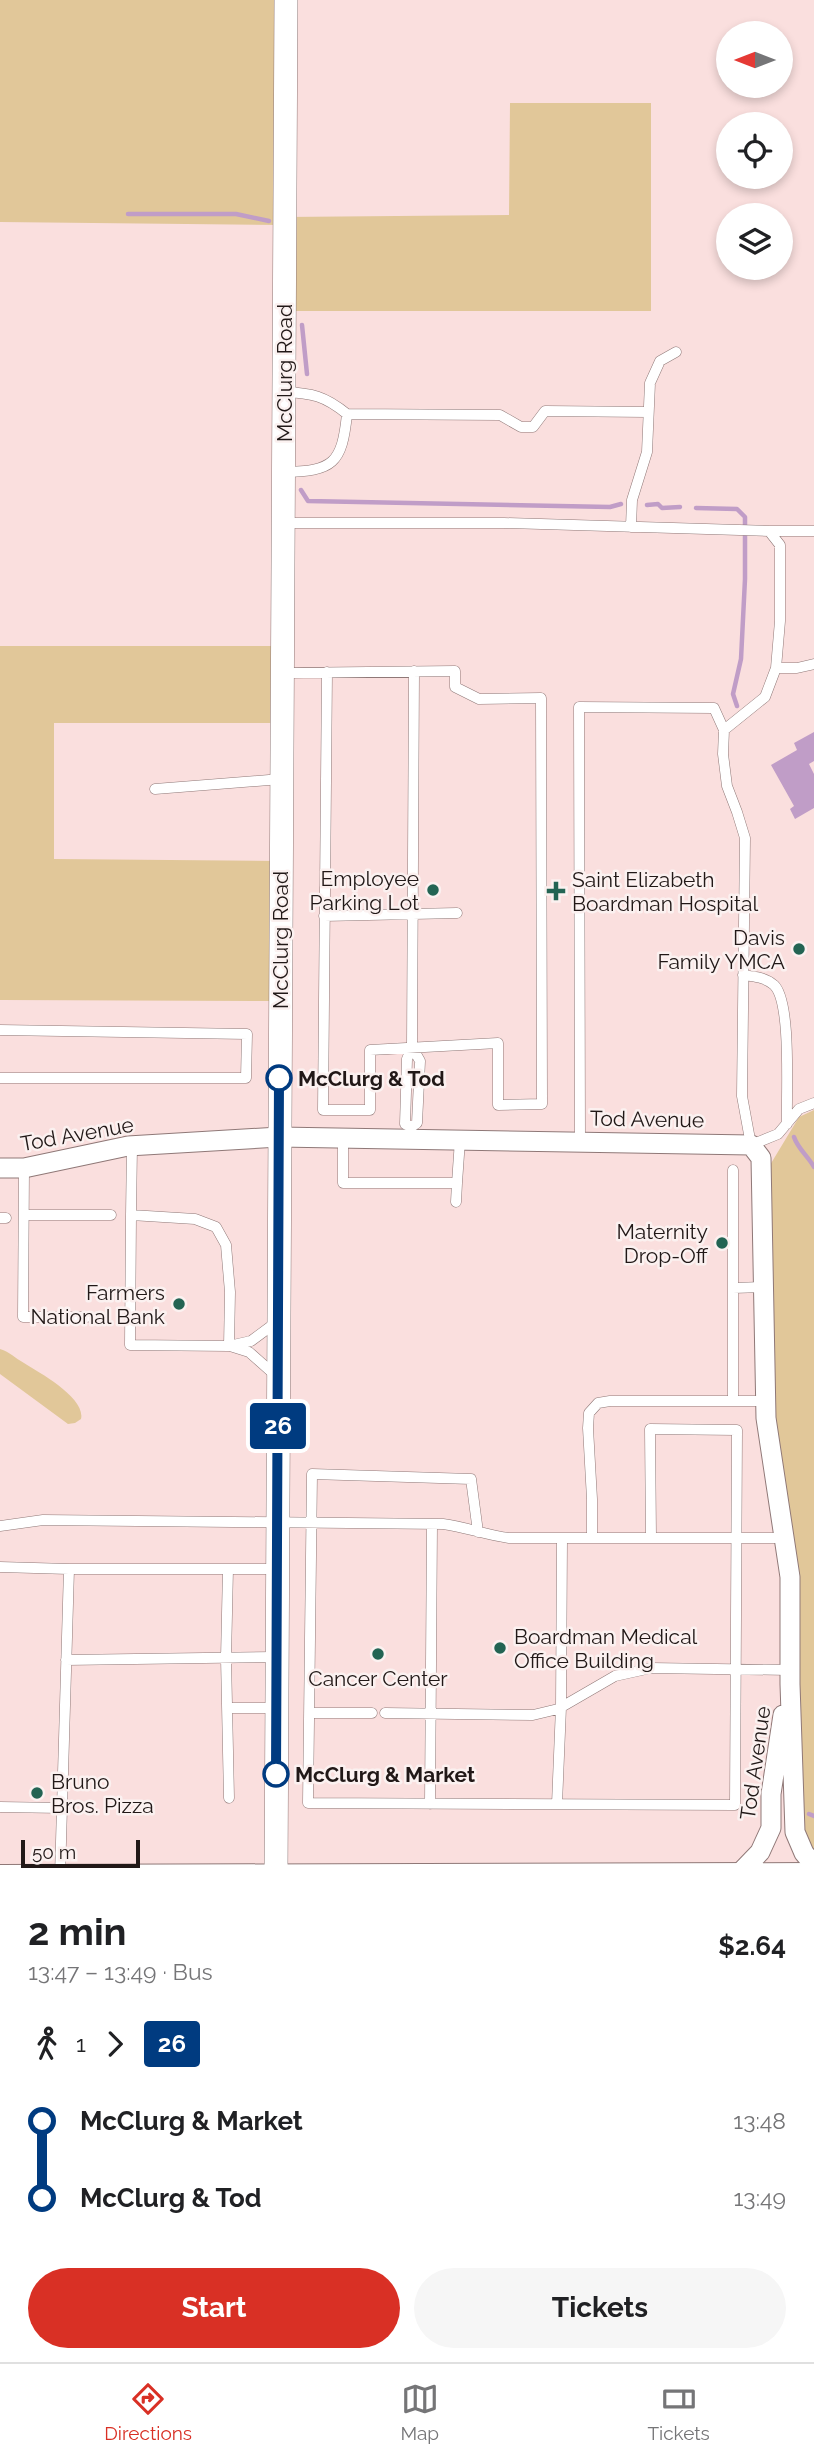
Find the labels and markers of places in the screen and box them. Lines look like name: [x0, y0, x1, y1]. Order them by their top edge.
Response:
place label: Employee Parking Lot: [310, 866, 419, 915]
place label: Saint Elizabeth Boardman Hospital: [572, 867, 758, 916]
marker: Saint Elizabeth Boardman Hospital: [546, 881, 566, 901]
marker: Employee Parking Lot: [425, 882, 441, 898]
place label: Davis Family YMCA: [657, 925, 785, 974]
marker: Davis Family YMCA: [791, 941, 807, 957]
marker: McClurg & Tod: [266, 1065, 292, 1091]
place label: McClurg & Tod: [298, 1066, 445, 1091]
place label: Maternity Drop-Off: [617, 1219, 709, 1268]
marker: Maternity Drop-Off: [714, 1235, 730, 1251]
place label: Farmers National Bank: [31, 1280, 165, 1329]
marker: Farmers National Bank: [171, 1296, 187, 1312]
place label: Boardman Medical Office Building: [514, 1624, 698, 1673]
marker: Boardman Medical Office Building: [492, 1640, 508, 1656]
marker: Cancer Center: [370, 1646, 386, 1662]
place label: Cancer Center: [308, 1666, 448, 1691]
marker: McClurg & Market: [263, 1761, 289, 1787]
place label: McClurg & Market: [295, 1762, 475, 1787]
place label: Bruno Bros. Pizza: [51, 1769, 154, 1818]
marker: Bruno Bros. Pizza: [29, 1785, 45, 1801]

